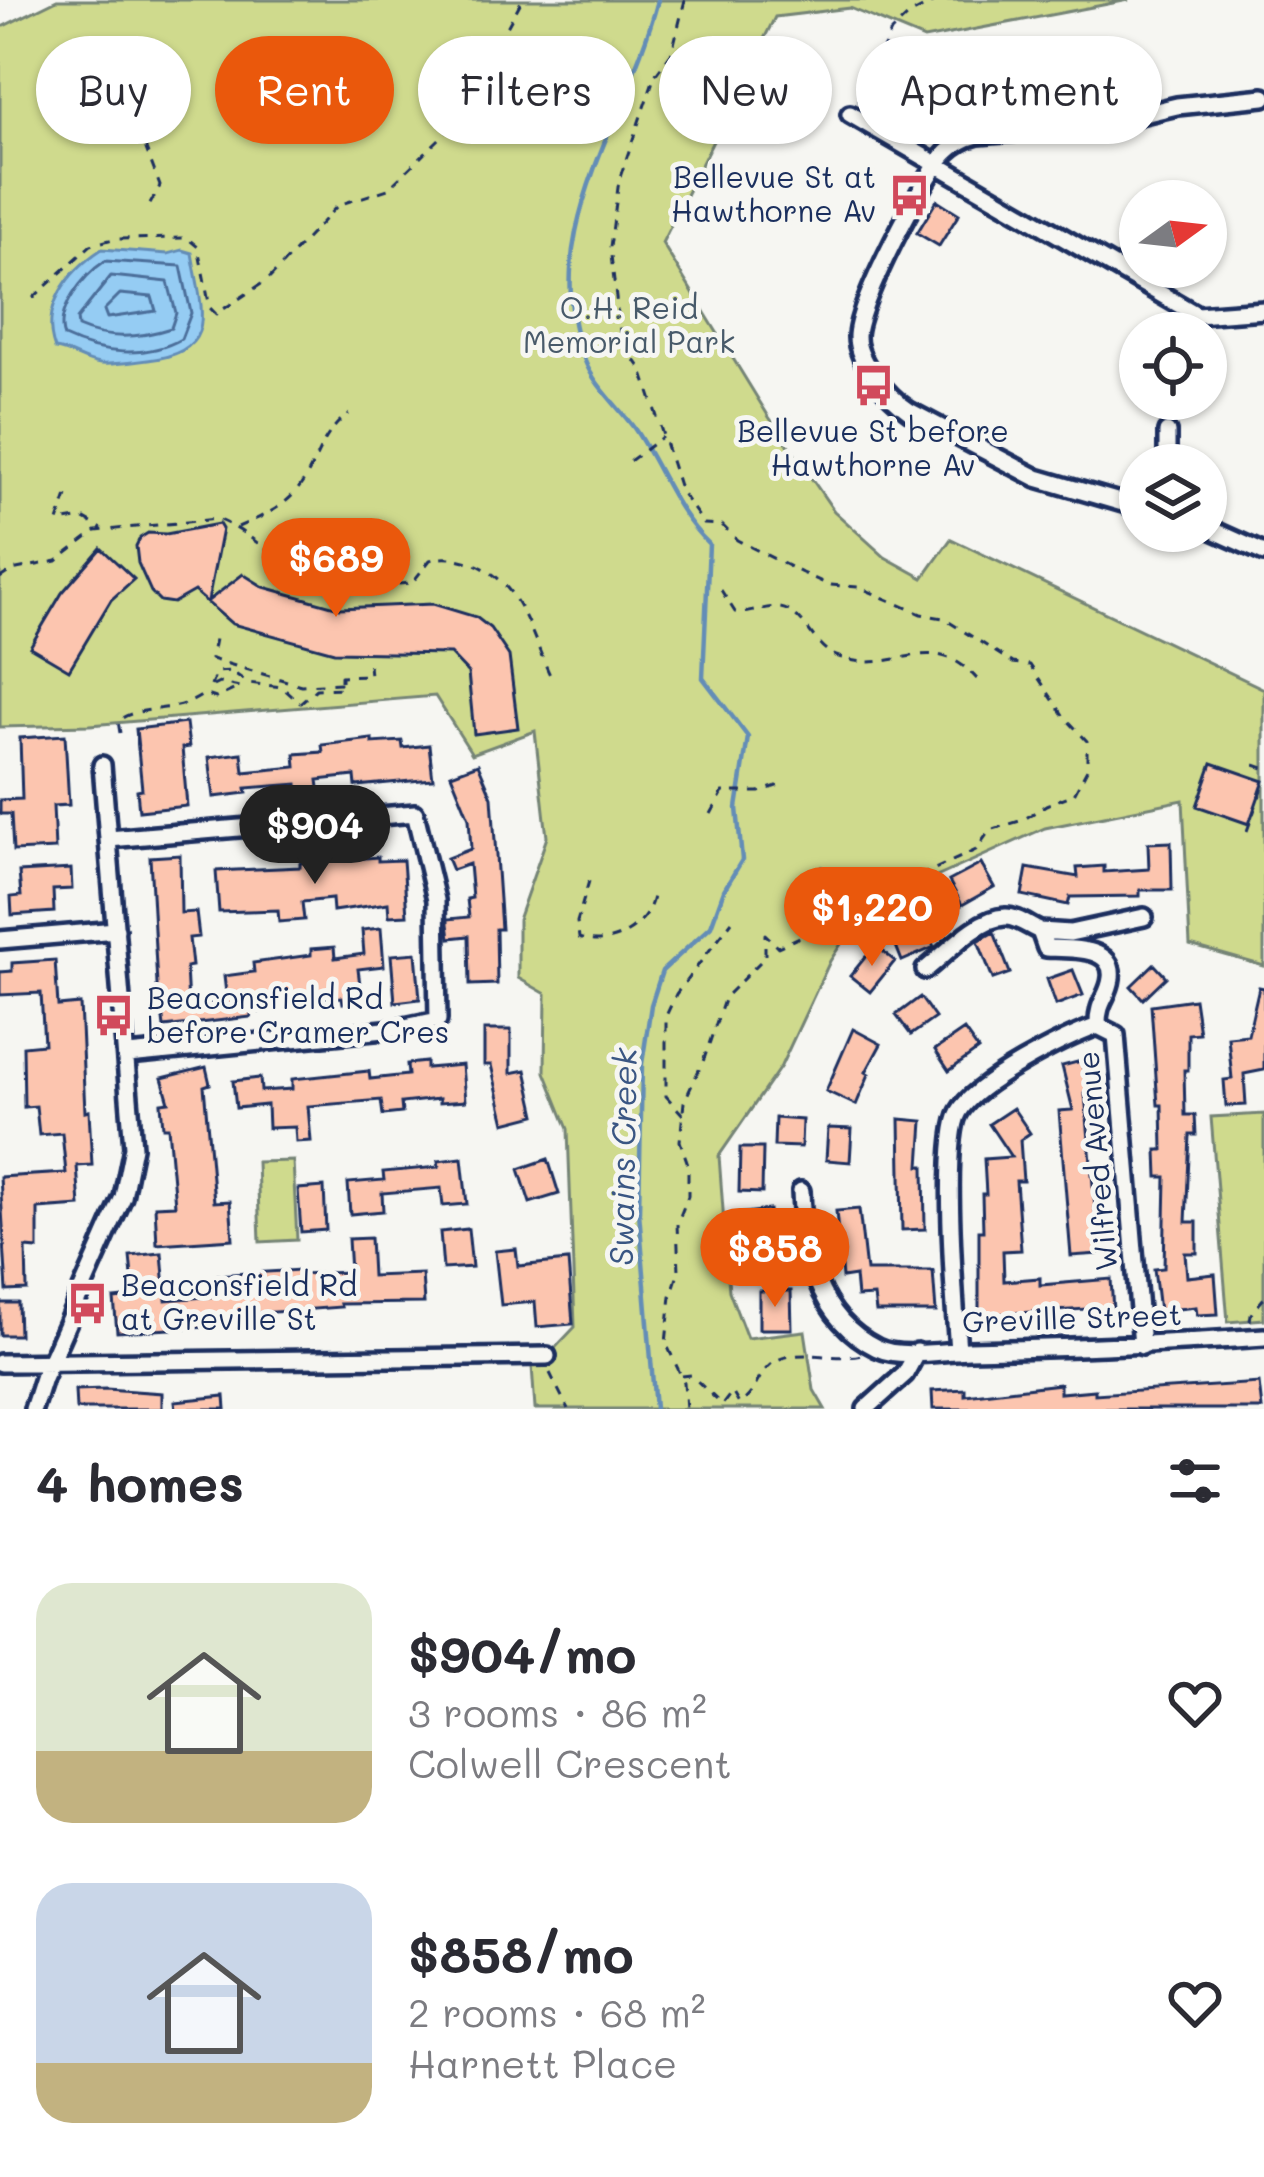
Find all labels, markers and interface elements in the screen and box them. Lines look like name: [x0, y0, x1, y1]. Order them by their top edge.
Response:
chip: Buy: [36, 36, 191, 144]
chip: Rent: [215, 36, 394, 144]
chip: Filters: [418, 36, 635, 144]
chip: New: [659, 36, 832, 144]
chip: Apartment: [856, 36, 1162, 144]
place label: Bellevue St at Hawthorne Av: [671, 156, 876, 230]
bus stop icon: Bellevue St at Hawthorne Av: [887, 172, 933, 218]
north arrow: [1119, 180, 1227, 288]
map controls: [1119, 180, 1227, 552]
park label: O.H. Reid Memorial Park: [523, 287, 735, 361]
button: locate: [1119, 312, 1227, 420]
bus stop icon: Bellevue St before Hawthorne Av: [850, 363, 896, 409]
place label: Bellevue St before Hawthorne Av: [737, 410, 1009, 484]
button: layers: [1119, 444, 1227, 552]
pin: $689: [265, 518, 407, 620]
text: $689: [288, 531, 384, 582]
pin: $904: [244, 785, 386, 887]
text: $904: [266, 798, 364, 849]
pin: $1,220: [774, 867, 970, 969]
text: $1,220: [811, 880, 933, 931]
place label: Beaconsfield Rd before Cramer Cres: [147, 977, 449, 1051]
bus stop icon: Beaconsfield Rd before Cramer Cres: [90, 993, 136, 1039]
water label: Swains Creek: [598, 1046, 645, 1266]
street label: Wilfred Avenue: [1066, 1049, 1126, 1273]
pin: $858: [704, 1208, 846, 1310]
text: $858: [727, 1221, 823, 1272]
place label: Beaconsfield Rd at Greville St: [121, 1264, 357, 1338]
bus stop icon: Beaconsfield Rd at Greville St: [64, 1280, 110, 1326]
street label: Greville Street: [961, 1293, 1182, 1341]
text: 4 homes: [36, 1448, 244, 1515]
icon: filters: [1162, 1448, 1228, 1514]
text: $904/mo: [408, 1619, 637, 1686]
icon: home: [132, 1631, 276, 1775]
icon: heart: [1162, 1670, 1228, 1736]
text: 3 rooms · 86 m²: [408, 1686, 707, 1737]
text: Colwell Crescent: [408, 1737, 732, 1788]
text: $858/mo: [408, 1919, 634, 1986]
icon: home: [132, 1931, 276, 2075]
icon: heart: [1162, 1970, 1228, 2036]
text: 2 rooms · 68 m²: [408, 1986, 706, 2037]
text: Harnett Place: [408, 2037, 677, 2088]

